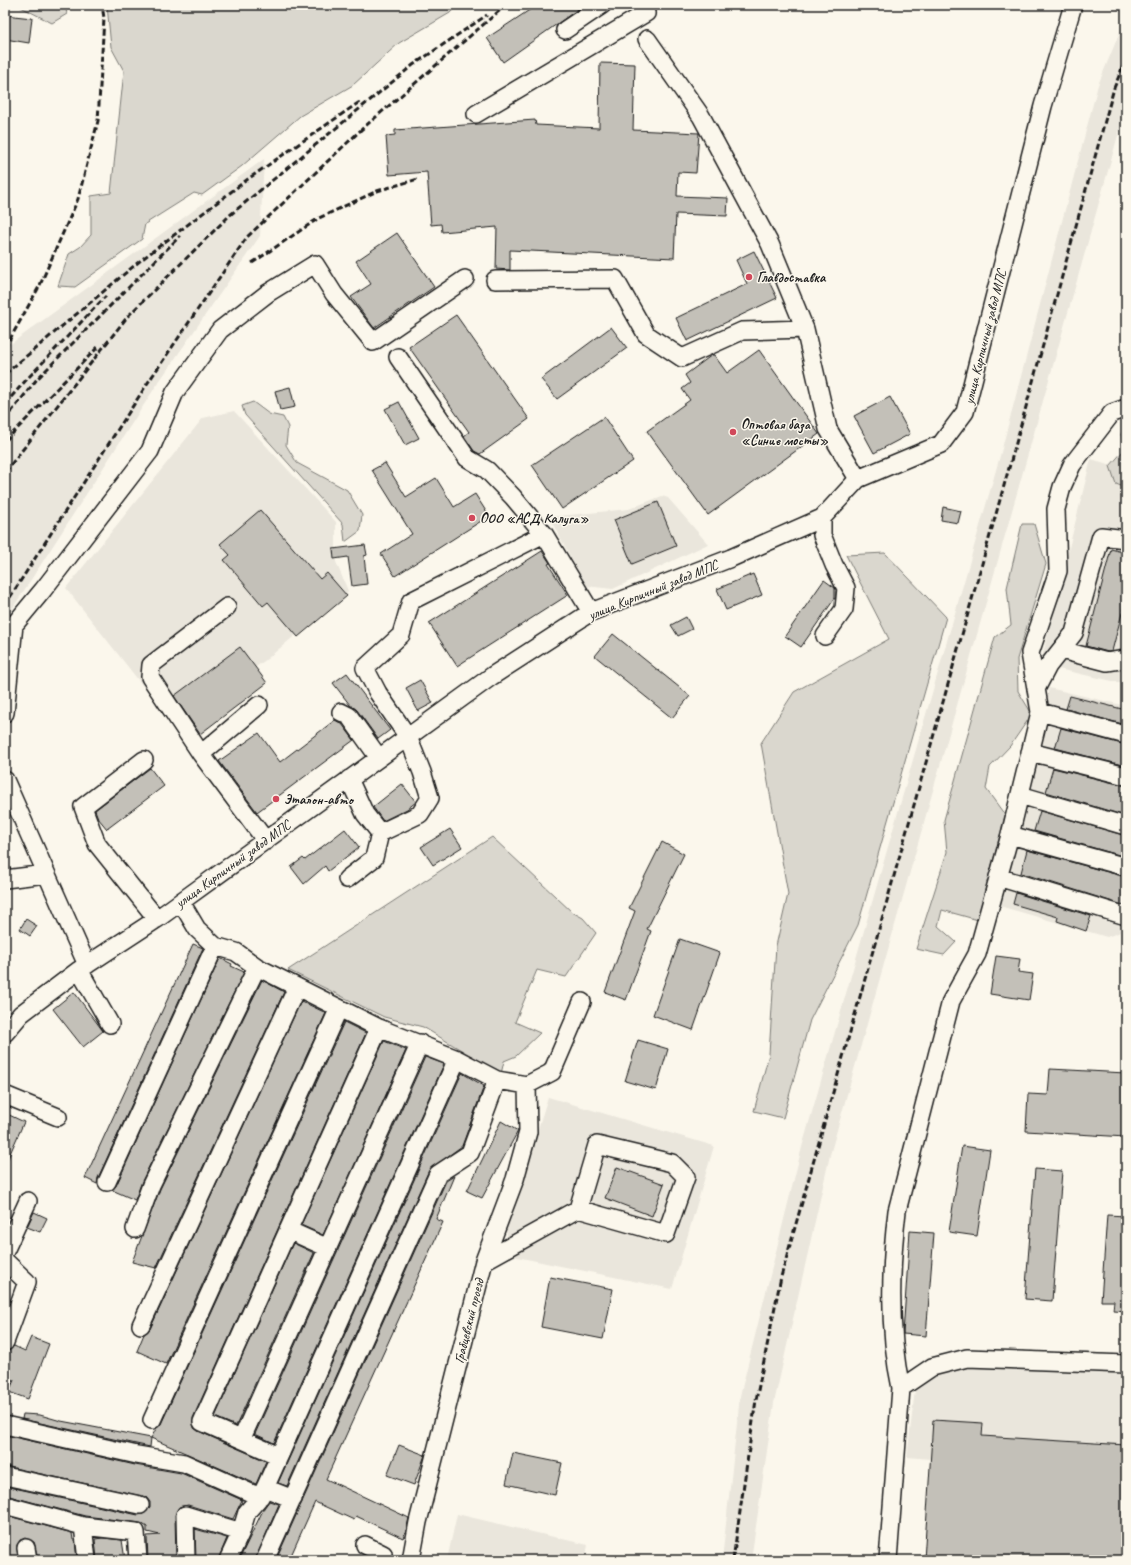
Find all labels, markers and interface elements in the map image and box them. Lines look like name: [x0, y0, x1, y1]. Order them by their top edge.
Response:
street label: улица Кирпичный завод МПС: [960, 266, 1010, 407]
place label: Главдоставка: [757, 269, 827, 286]
marker: Главдоставка: [744, 272, 754, 282]
place label: Оптовая база «Синие мосты»: [741, 416, 828, 449]
marker: Оптовая база «Синие мосты»: [728, 427, 738, 437]
place label: ООО «АСД Калуга»: [480, 510, 589, 527]
marker: ООО «АСД Калуга»: [467, 513, 477, 523]
street label: улица Кирпичный завод МПС: [585, 555, 722, 624]
place label: Эталон-авто: [284, 791, 355, 808]
marker: Эталон-авто: [271, 794, 281, 804]
street label: улица Кирпичный завод МПС: [171, 815, 296, 912]
street label: Грабцевский проезд: [450, 1275, 488, 1365]

